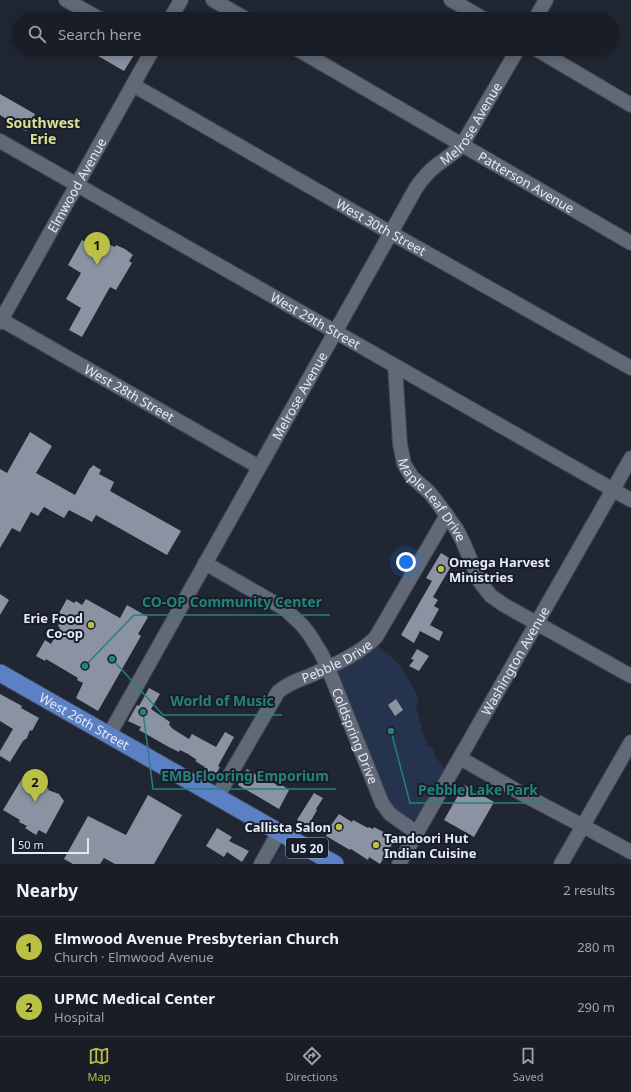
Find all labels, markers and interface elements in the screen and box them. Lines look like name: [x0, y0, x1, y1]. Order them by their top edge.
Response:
search box: [12, 12, 619, 56]
icon: search: [26, 23, 48, 45]
text: Search here: [58, 24, 141, 44]
street label: Melrose Avenue: [436, 79, 506, 169]
district label: Southwest Erie: [6, 113, 80, 148]
street label: Elmwood Avenue: [43, 134, 110, 236]
street label: Patterson Avenue: [475, 147, 578, 217]
street label: West 30th Street: [333, 194, 430, 260]
pin: 1: [84, 232, 110, 265]
street label: West 29th Street: [267, 288, 364, 353]
street label: Melrose Avenue: [268, 349, 331, 443]
street label: West 28th Street: [81, 360, 178, 426]
street label: Maple Leaf Drive: [394, 456, 470, 544]
your location: [396, 552, 416, 572]
place label: Omega Harvest Ministries: [449, 553, 550, 586]
marker: Omega Harvest Ministries: [436, 564, 446, 574]
callout: CO-OP Community Center: [134, 589, 330, 615]
text: CO-OP Community Center: [142, 592, 323, 611]
street label: Washington Avenue: [477, 603, 553, 718]
place label: Erie Food Co-op: [23, 609, 83, 642]
marker: Erie Food Co-op: [86, 620, 96, 630]
street label: Pebble Drive: [299, 635, 376, 687]
street label: Coldspring Drive: [328, 685, 382, 786]
street label: West 26th Street: [36, 688, 133, 754]
callout: World of Music: [163, 689, 282, 715]
text: World of Music: [170, 691, 274, 710]
callout: EMB Flooring Emporium: [153, 763, 336, 789]
text: EMB Flooring Emporium: [161, 766, 329, 785]
pin: 2: [22, 769, 48, 802]
callout: Pebble Lake Park: [410, 777, 546, 803]
text: Pebble Lake Park: [418, 780, 538, 799]
place label: Callista Salon: [244, 818, 331, 836]
marker: Callista Salon: [334, 822, 344, 832]
place label: Tandoori Hut Indian Cuisine: [384, 829, 477, 862]
scale bar: [12, 836, 89, 855]
text: 50 m: [18, 837, 44, 852]
road number: US 20: [286, 838, 328, 858]
marker: Tandoori Hut Indian Cuisine: [371, 840, 381, 850]
text: Nearby: [16, 879, 78, 902]
text: 2 results: [563, 881, 615, 899]
text: Elmwood Avenue Presbyterian Church: [54, 928, 339, 948]
text: 1: [25, 938, 33, 956]
text: 280 m: [577, 938, 615, 956]
text: Church · Elmwood Avenue: [54, 948, 214, 966]
text: UPMC Medical Center: [54, 988, 215, 1008]
text: 2: [25, 998, 33, 1016]
text: 290 m: [577, 998, 615, 1016]
text: Hospital: [54, 1008, 104, 1026]
tab: Map: [88, 1045, 110, 1084]
tab: Directions: [285, 1045, 338, 1084]
tab: Saved: [513, 1045, 543, 1084]

